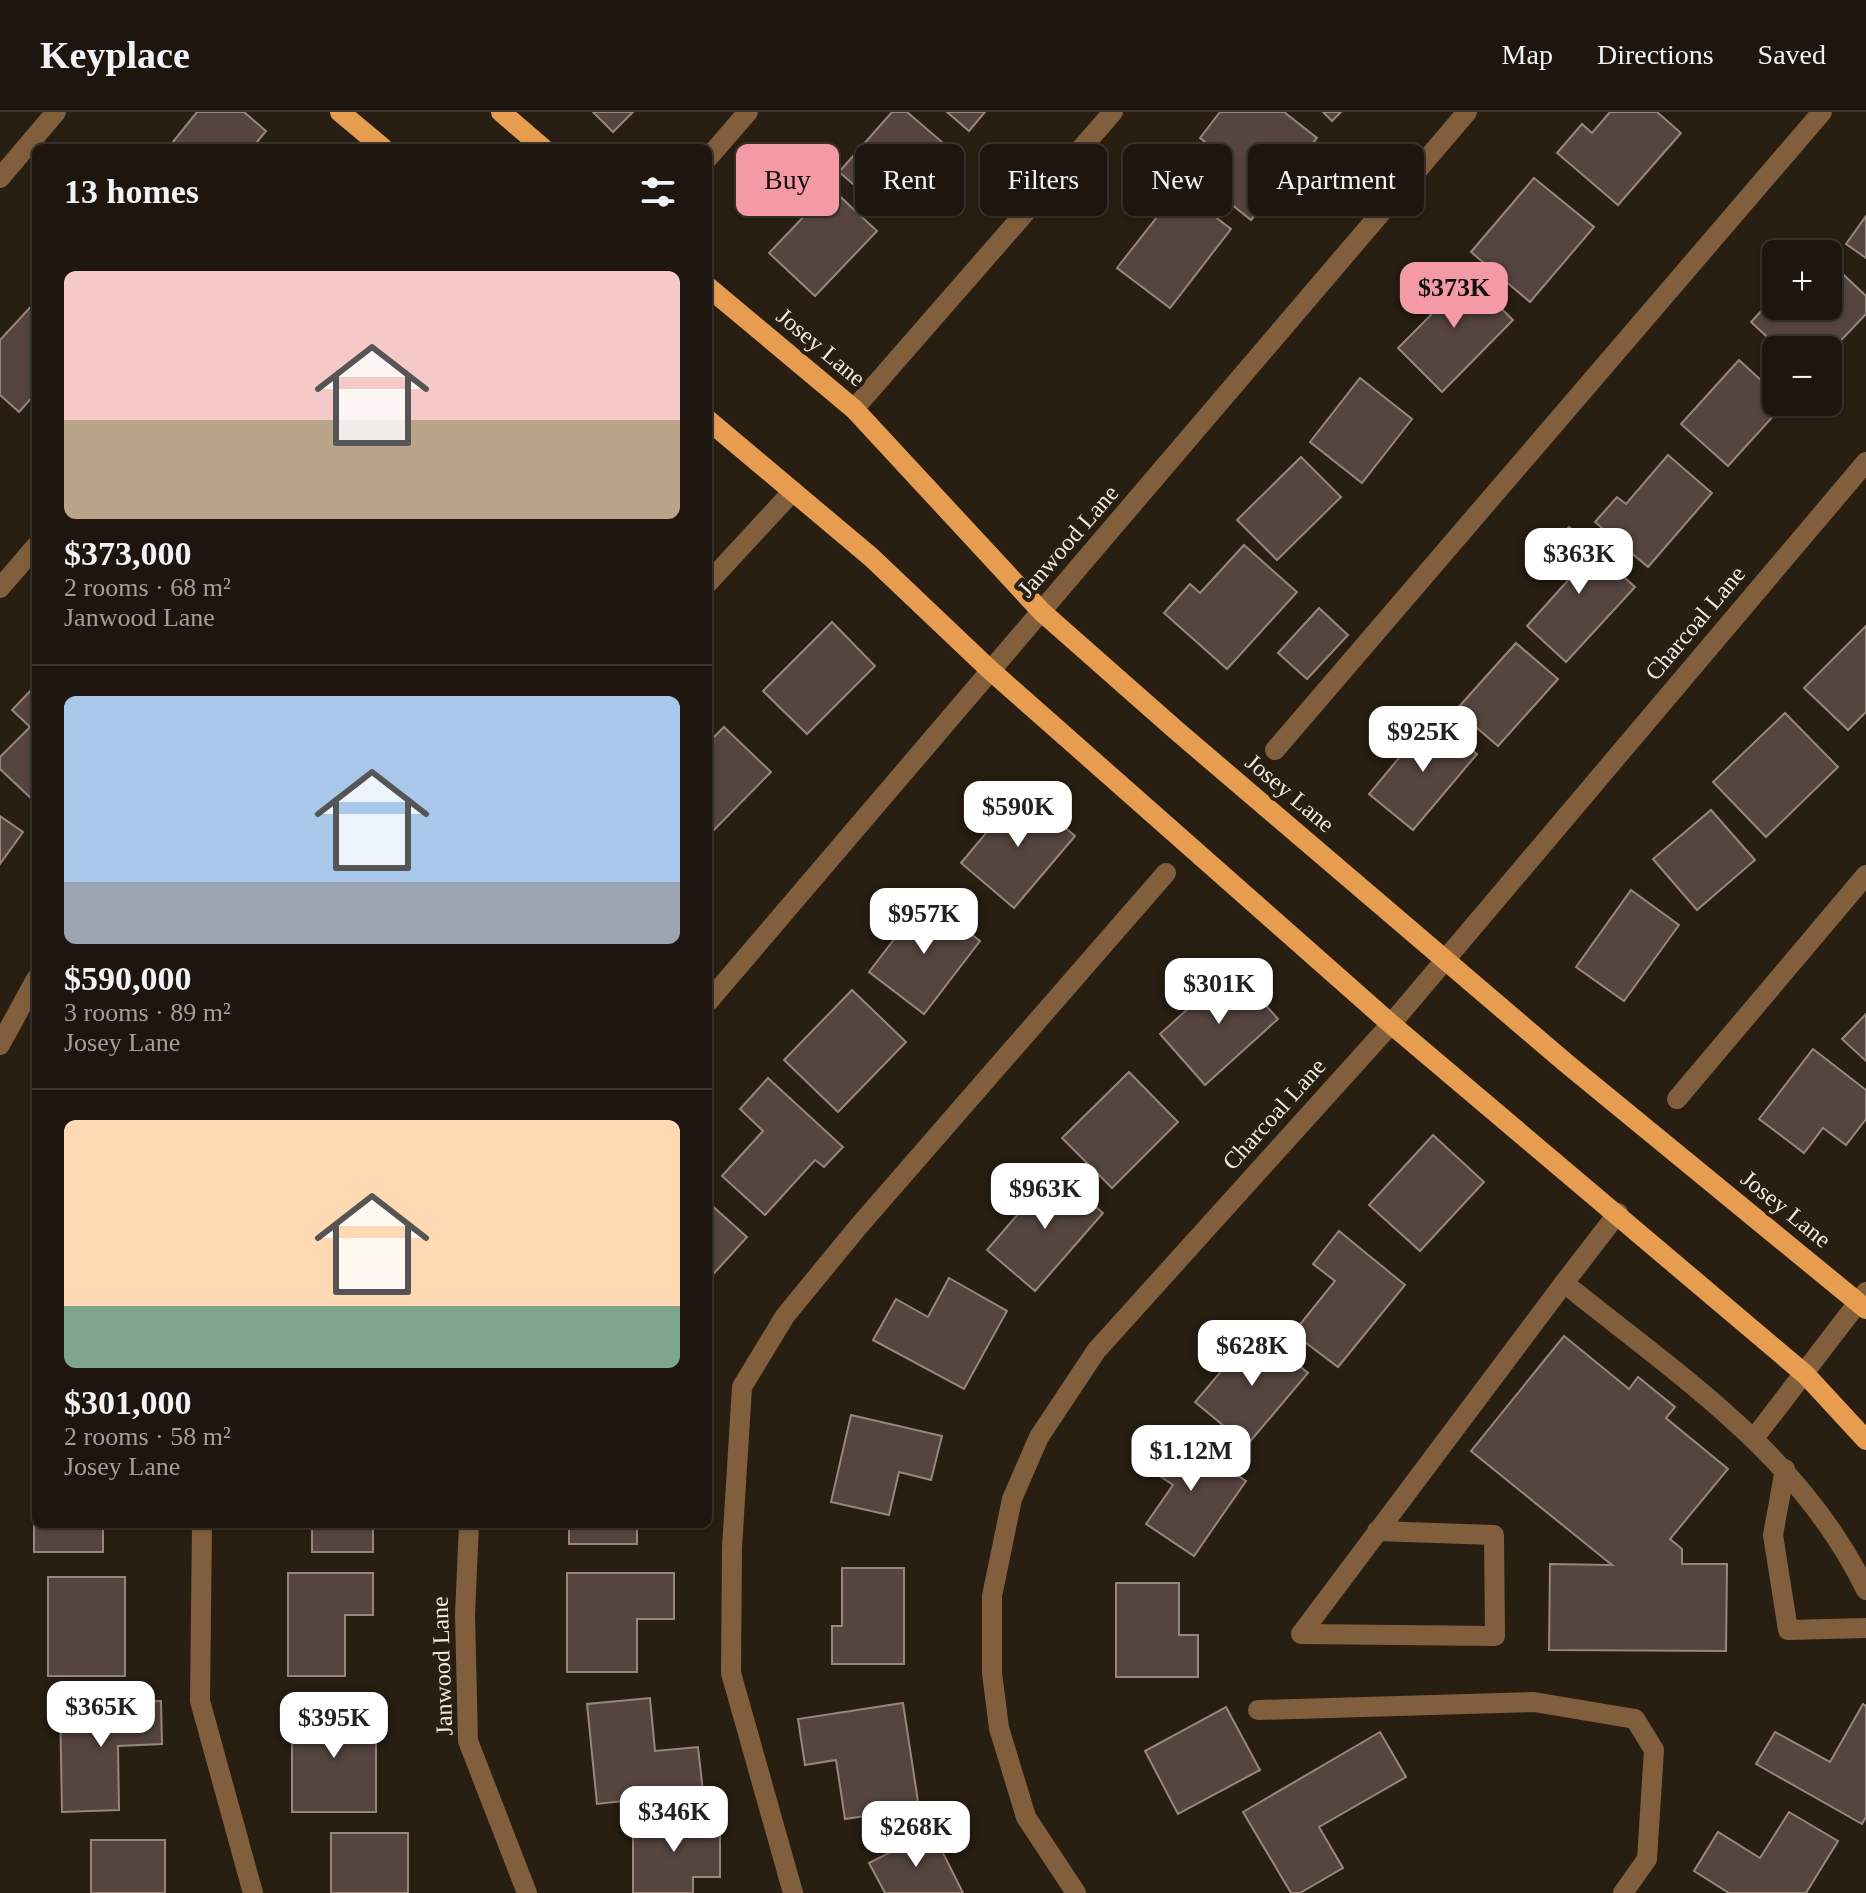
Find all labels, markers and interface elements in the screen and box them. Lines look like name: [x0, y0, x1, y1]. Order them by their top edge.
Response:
text: Keyplace: [40, 34, 190, 76]
text: Map: [1502, 39, 1553, 70]
text: Directions: [1597, 39, 1714, 70]
text: Saved: [1758, 39, 1826, 70]
chip: Buy: [736, 144, 839, 216]
chip: Rent: [855, 144, 964, 216]
chip: Filters: [980, 144, 1107, 216]
chip: New: [1123, 144, 1232, 216]
chip: Apartment: [1248, 144, 1424, 216]
icon: filters: [636, 170, 680, 214]
text: 13 homes: [64, 173, 199, 210]
map controls: [1762, 240, 1842, 416]
button: +: [1762, 240, 1842, 320]
pin: $373K: [1398, 262, 1510, 330]
text: $373K: [1418, 273, 1490, 302]
street label: Josey Lane: [772, 303, 870, 391]
icon: home: [300, 323, 444, 467]
button: −: [1762, 336, 1842, 416]
street label: Janwood Lane: [1012, 480, 1124, 602]
pin: $363K: [1523, 528, 1635, 596]
text: $373,000: [64, 535, 192, 572]
text: $363K: [1543, 539, 1615, 568]
street label: Charcoal Lane: [1640, 561, 1750, 685]
text: 2 rooms · 68 m²: [64, 573, 231, 602]
text: Janwood Lane: [64, 603, 215, 632]
pin: $925K: [1367, 706, 1479, 774]
text: $925K: [1387, 717, 1459, 746]
icon: home: [300, 748, 444, 892]
street label: Josey Lane: [1241, 749, 1339, 837]
pin: $590K: [962, 781, 1074, 849]
text: $590K: [982, 792, 1054, 821]
pin: $957K: [868, 888, 980, 956]
text: $957K: [888, 899, 960, 928]
pin: $301K: [1163, 958, 1275, 1026]
text: $590,000: [64, 960, 192, 997]
text: $301K: [1183, 969, 1255, 998]
text: 3 rooms · 89 m²: [64, 998, 231, 1027]
text: Josey Lane: [64, 1028, 180, 1057]
street label: Charcoal Lane: [1217, 1053, 1331, 1175]
pin: $963K: [989, 1163, 1101, 1231]
street label: Josey Lane: [1736, 1165, 1836, 1253]
icon: home: [300, 1172, 444, 1316]
text: $963K: [1009, 1174, 1081, 1203]
pin: $628K: [1196, 1320, 1308, 1388]
text: $628K: [1216, 1331, 1288, 1360]
text: $301,000: [64, 1384, 192, 1421]
text: 2 rooms · 58 m²: [64, 1422, 231, 1451]
pin: $1.12M: [1126, 1425, 1256, 1493]
text: $1.12M: [1149, 1436, 1233, 1465]
text: Josey Lane: [64, 1452, 180, 1481]
street label: Janwood Lane: [427, 1596, 457, 1736]
pin: $365K: [45, 1681, 157, 1749]
text: $365K: [65, 1692, 137, 1721]
pin: $395K: [278, 1692, 390, 1760]
text: $395K: [298, 1703, 370, 1732]
pin: $346K: [618, 1786, 730, 1854]
text: $346K: [638, 1797, 710, 1826]
pin: $268K: [860, 1801, 972, 1869]
text: $268K: [880, 1812, 952, 1841]

